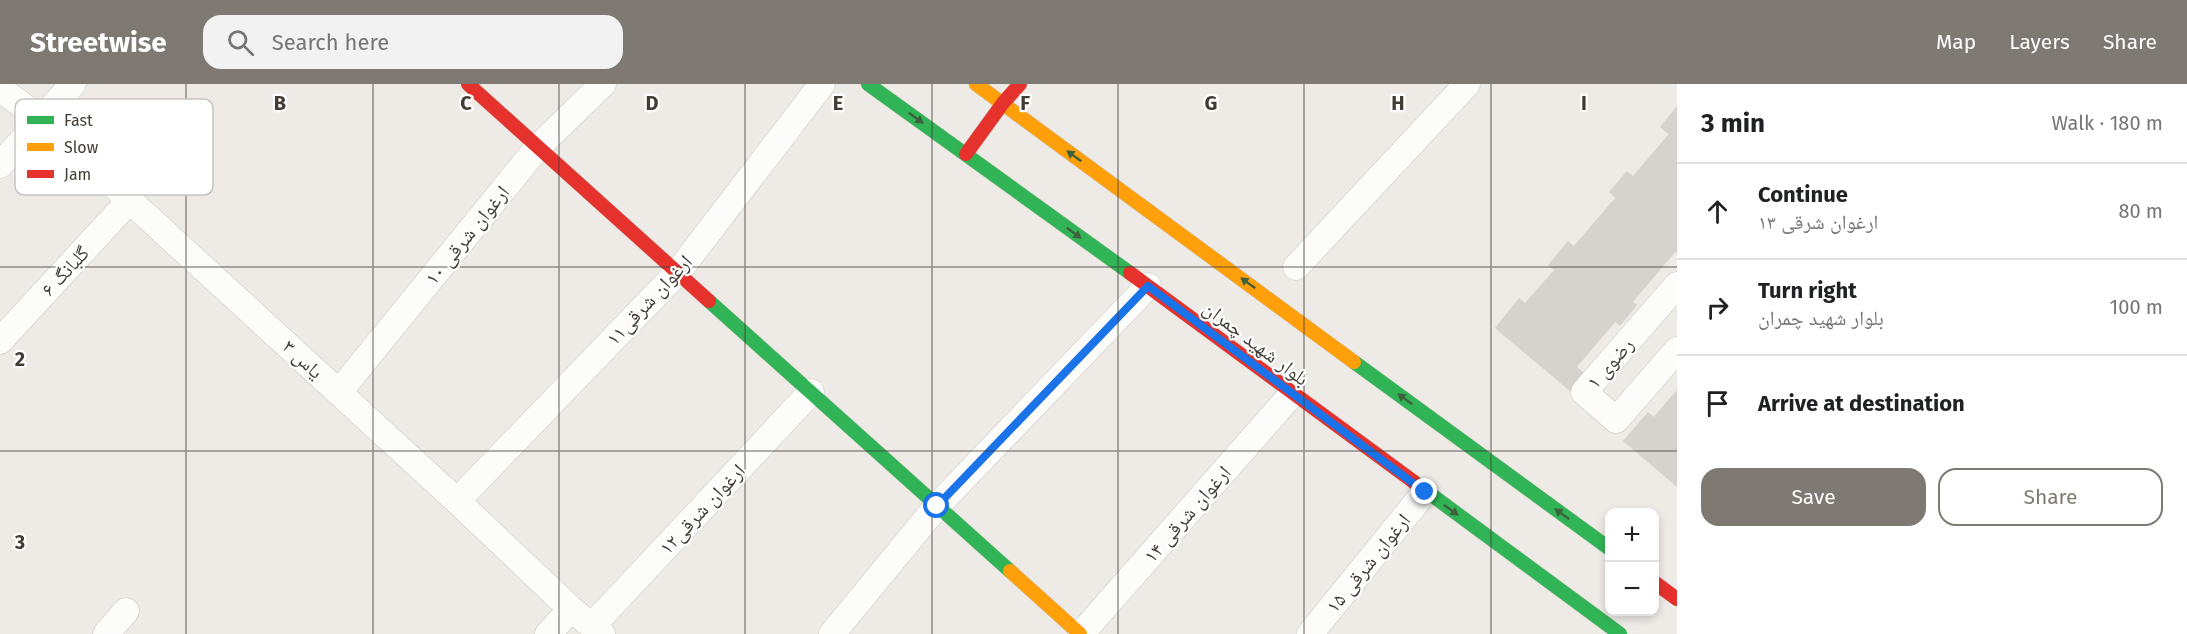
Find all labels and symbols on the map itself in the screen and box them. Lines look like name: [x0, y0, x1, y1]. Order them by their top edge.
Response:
text: B: [274, 91, 286, 115]
text: C: [460, 91, 472, 115]
text: D: [645, 91, 659, 115]
text: E: [833, 91, 843, 115]
text: F: [1020, 91, 1030, 115]
text: G: [1205, 91, 1217, 115]
text: H: [1391, 91, 1405, 115]
text: I: [1581, 91, 1587, 115]
legend: [15, 99, 213, 195]
text: Fast: [64, 111, 93, 130]
one-way arrow: [907, 112, 923, 124]
text: Slow: [64, 138, 99, 157]
one-way arrow: [1066, 150, 1081, 162]
text: Jam: [64, 165, 91, 184]
street label: ارغوان شرقی ۱۰: [420, 181, 514, 289]
one-way arrow: [1065, 227, 1081, 239]
street label: گلبانگ ۶: [36, 241, 94, 301]
street label: ارغوان شرقی۱۱: [601, 250, 697, 350]
one-way arrow: [1240, 277, 1256, 290]
street label: بلوار شهید چمران: [1199, 296, 1313, 390]
street label: رضوی ۱: [1581, 333, 1639, 393]
street label: یاس ۳: [278, 334, 328, 384]
text: 2: [15, 347, 25, 371]
one-way arrow: [1398, 393, 1414, 405]
street label: ارغوان شرقی۱۲: [654, 459, 750, 559]
street label: ارغوان شرقی ۱۴: [1138, 461, 1236, 567]
route end: [1411, 478, 1437, 504]
route start: [923, 492, 949, 518]
one-way arrow: [1442, 504, 1458, 516]
street label: ارغوان شرقی ۱۵: [1321, 509, 1415, 617]
one-way arrow: [1555, 509, 1570, 521]
text: 3: [14, 530, 25, 554]

